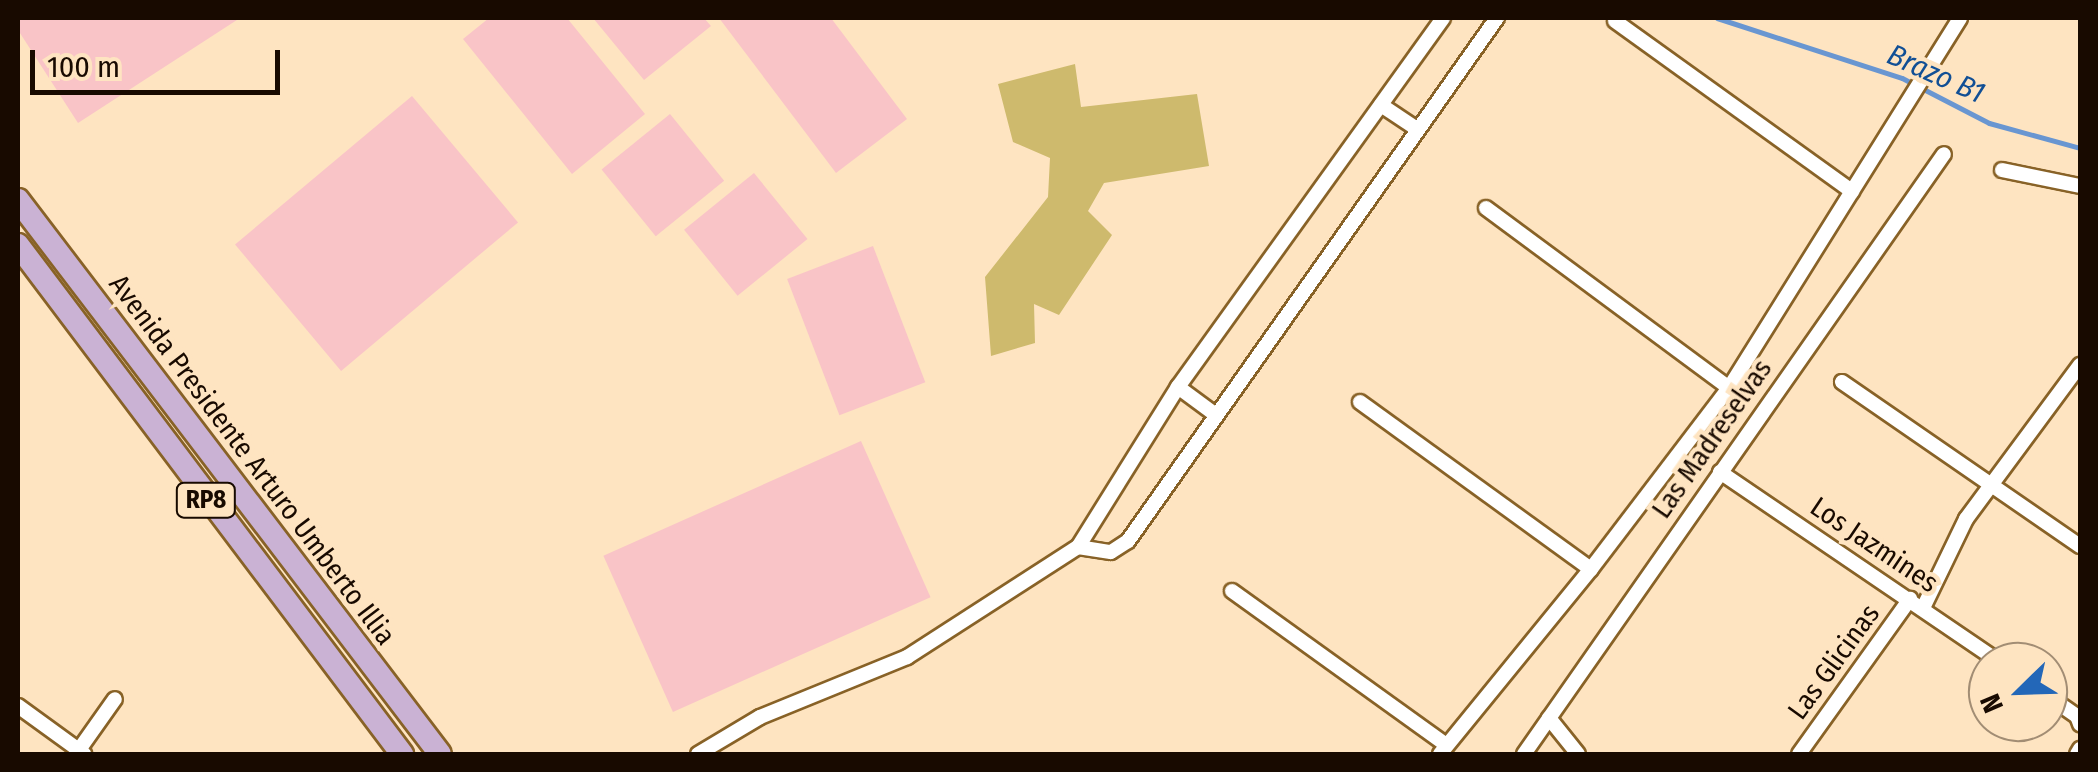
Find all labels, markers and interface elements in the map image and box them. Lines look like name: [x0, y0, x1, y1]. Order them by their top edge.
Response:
scale bar: [35, 30, 285, 92]
water label: Brazo B1: [1882, 37, 1990, 111]
text: 100 m: [47, 49, 120, 85]
street label: Avenida Presidente Arturo Umberto Illia: [102, 268, 402, 652]
street label: Las Madreselvas: [1645, 353, 1779, 525]
road number: RP8: [174, 480, 238, 520]
street label: Los Jazmines: [1804, 490, 1944, 600]
street label: Las Glicinas: [1781, 598, 1887, 726]
north arrow: [1968, 642, 2068, 742]
text: N: [1973, 689, 2010, 717]

